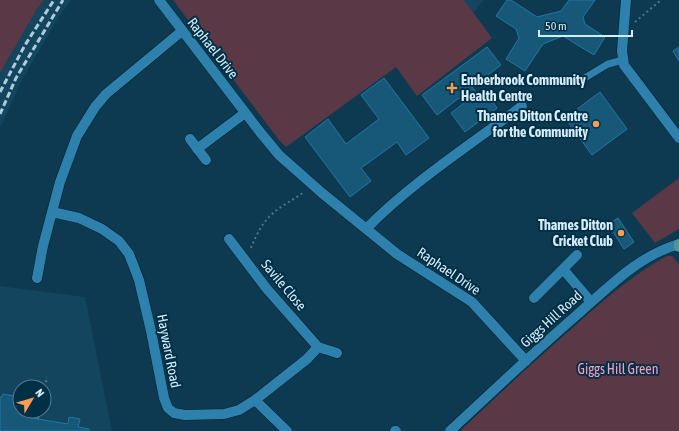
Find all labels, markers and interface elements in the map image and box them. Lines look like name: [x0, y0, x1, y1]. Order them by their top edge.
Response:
scale bar: [539, 12, 632, 38]
street label: Raphael Drive: [184, 14, 242, 82]
text: 50 m: [545, 19, 567, 33]
place label: Emberbrook Community Health Centre: [461, 72, 586, 104]
marker: Emberbrook Community Health Centre: [446, 82, 458, 94]
place label: Thames Ditton Centre for the Community: [477, 108, 588, 140]
marker: Thames Ditton Centre for the Community: [591, 119, 601, 129]
place label: Thames Ditton Cricket Club: [538, 217, 613, 249]
marker: Thames Ditton Cricket Club: [616, 228, 626, 238]
street label: Raphael Drive: [414, 244, 484, 298]
street label: Savile Close: [258, 256, 310, 314]
street label: Giggs Hill Road: [517, 287, 585, 351]
street label: Hayward Road: [154, 313, 184, 389]
park label: Giggs Hill Green: [578, 361, 658, 377]
north arrow: [12, 379, 52, 419]
text: N: [33, 387, 47, 399]

